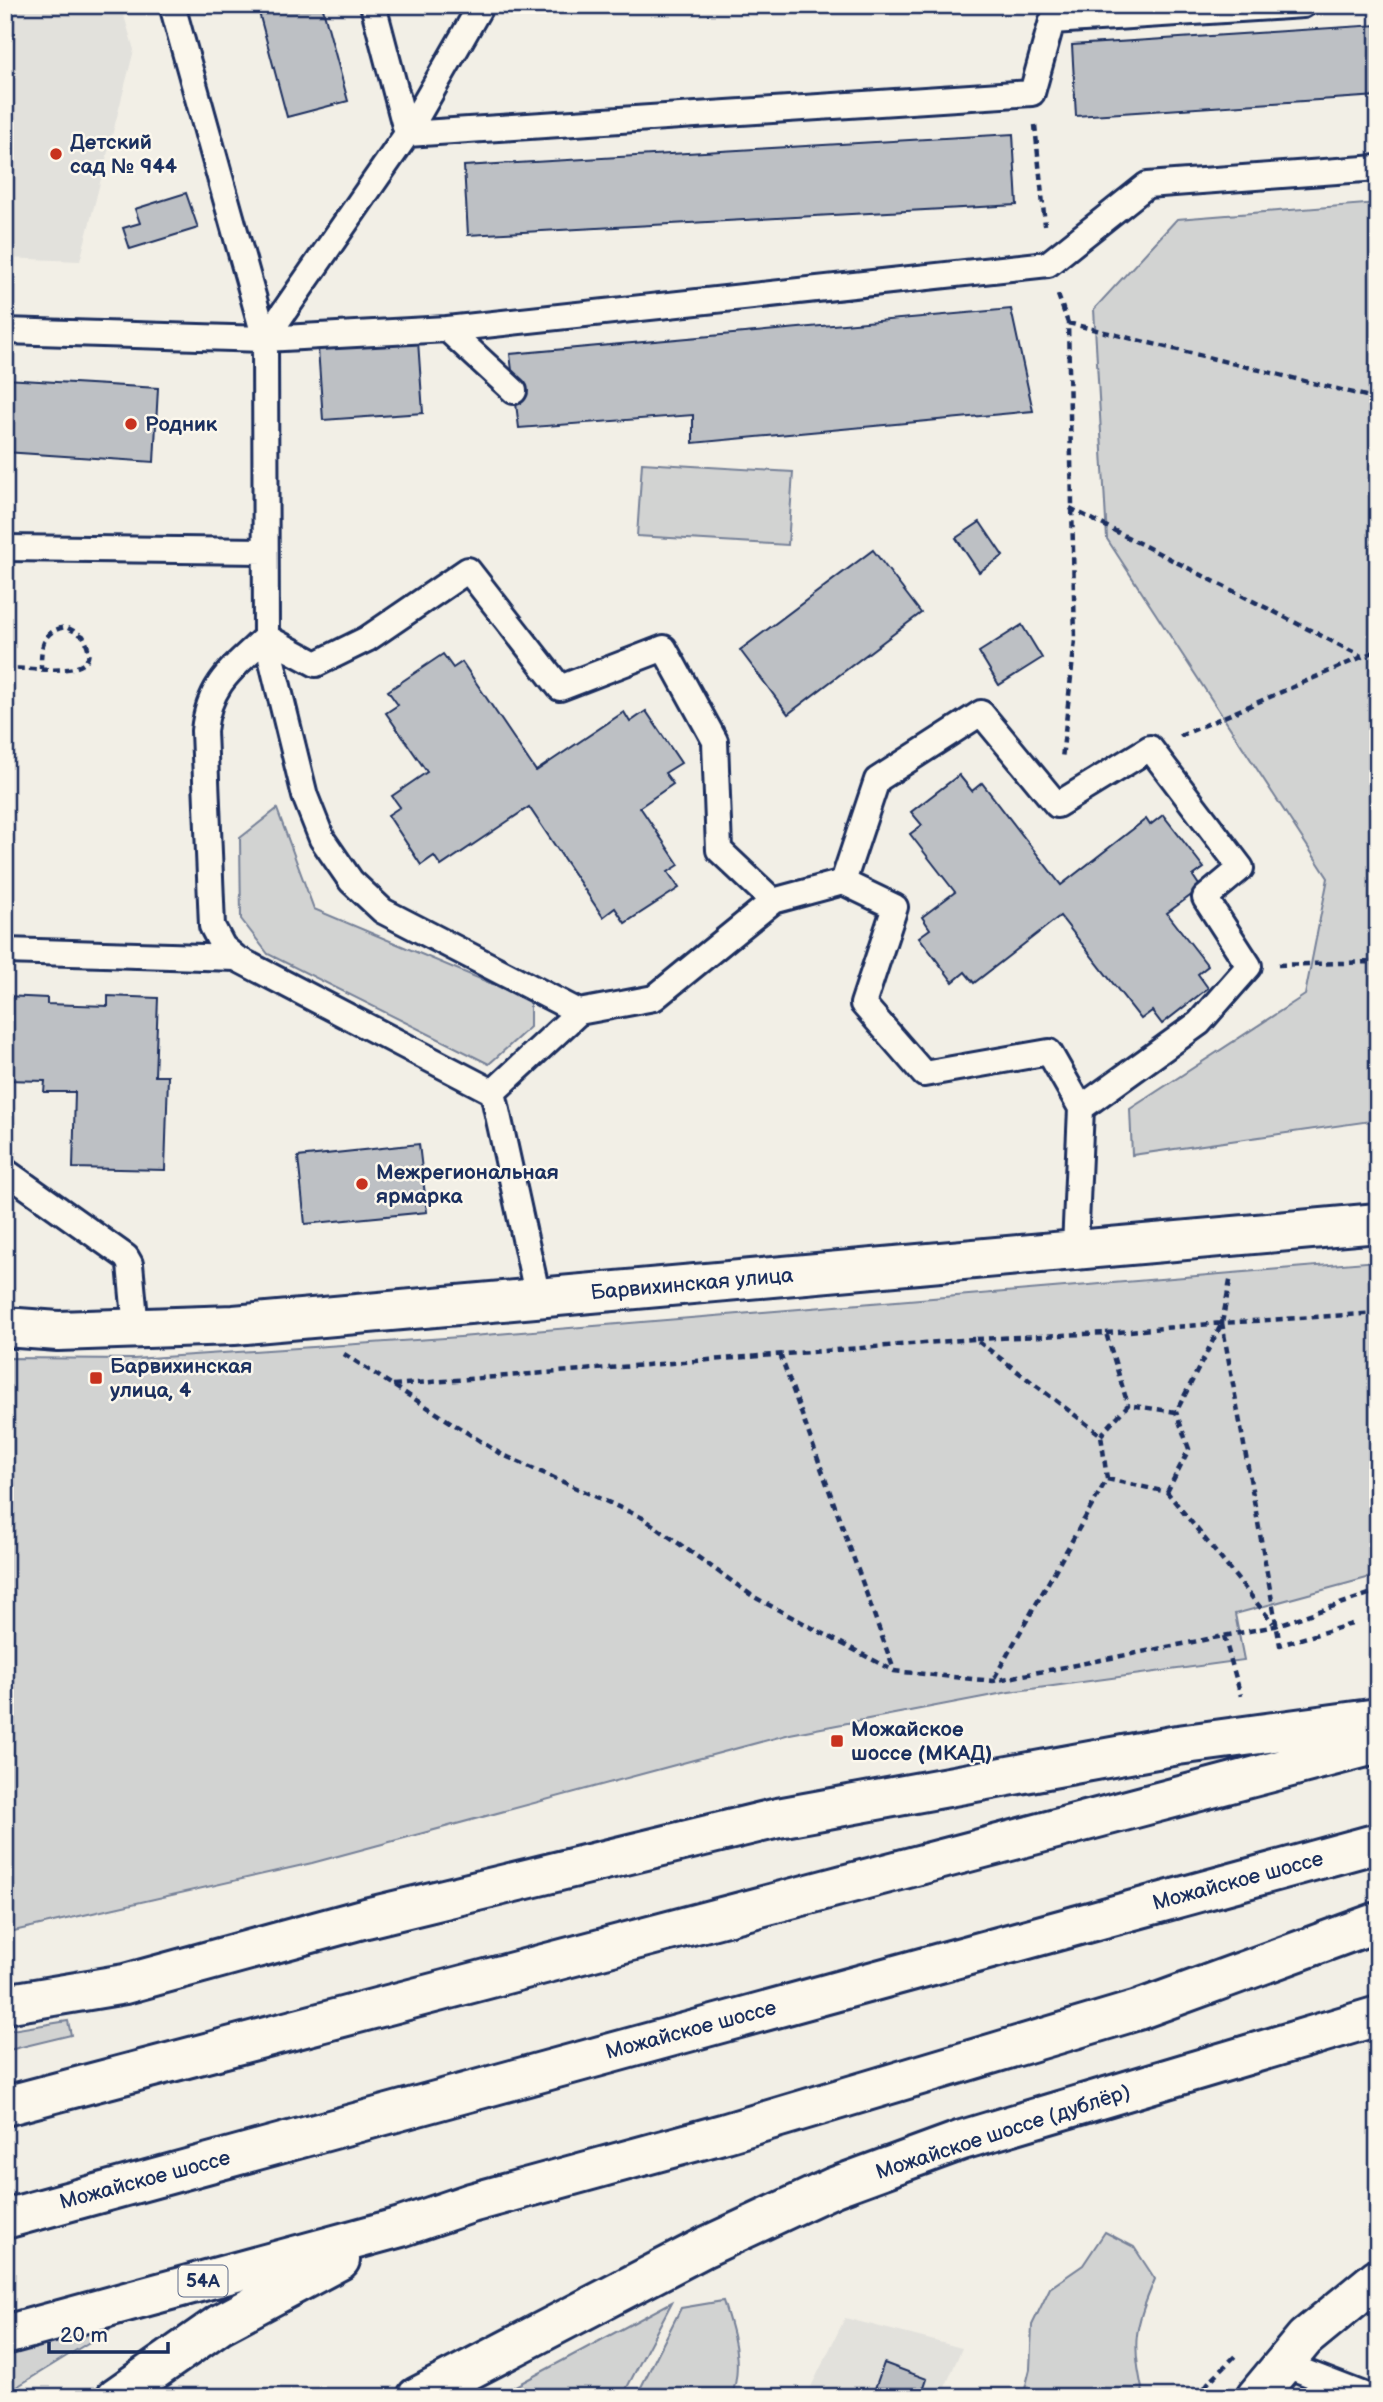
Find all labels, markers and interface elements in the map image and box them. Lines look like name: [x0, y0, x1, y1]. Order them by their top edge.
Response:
place label: Детский сад № 944: [70, 130, 178, 179]
marker: Детский сад № 944: [48, 146, 64, 162]
place label: Родник: [145, 412, 218, 437]
marker: Родник: [123, 416, 139, 432]
place label: Межрегиональная ярмарка: [376, 1160, 559, 1209]
marker: Межрегиональная ярмарка: [354, 1176, 370, 1192]
street label: Барвихинская улица: [590, 1263, 795, 1305]
place label: Барвихинская улица, 4: [110, 1354, 252, 1403]
marker: Барвихинская улица, 4: [88, 1370, 104, 1386]
place label: Можайское шоссе (МКАД): [851, 1717, 992, 1766]
marker: Можайское шоссе (МКАД): [829, 1733, 845, 1749]
street label: Можайское шоссе: [1150, 1846, 1326, 1916]
street label: Можайское шоссе: [603, 1995, 779, 2065]
street label: Можайское шоссе (дублёр): [873, 2079, 1133, 2185]
street label: Можайское шоссе: [57, 2145, 233, 2215]
road number: 54А: [178, 2266, 228, 2296]
scale bar: [49, 2311, 168, 2355]
text: 20 m: [60, 2323, 108, 2348]

